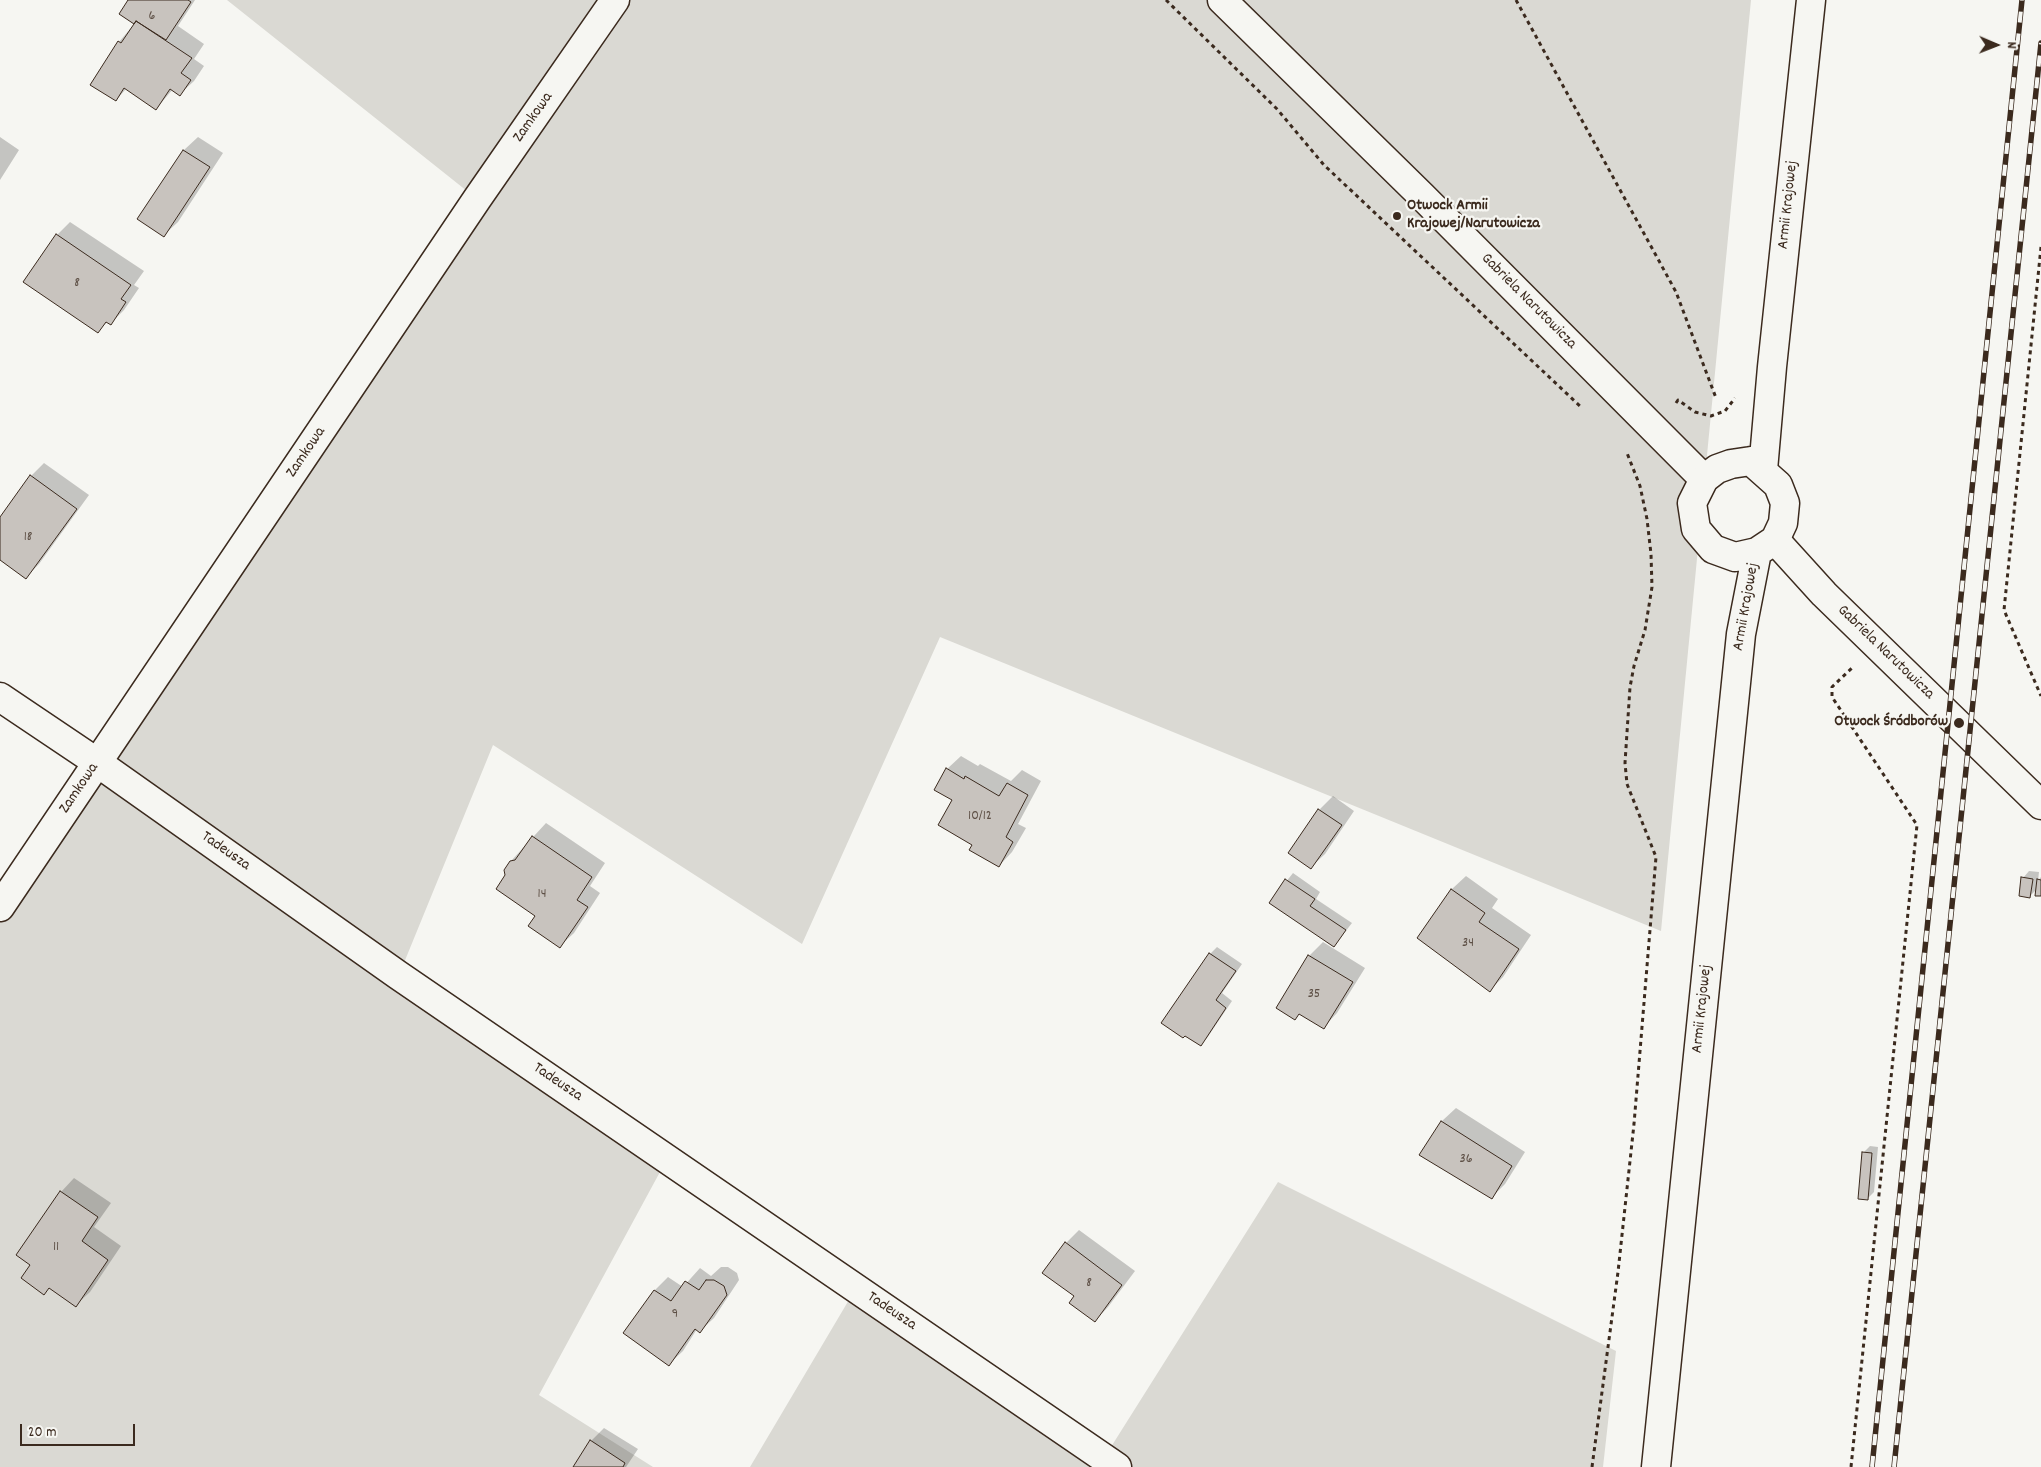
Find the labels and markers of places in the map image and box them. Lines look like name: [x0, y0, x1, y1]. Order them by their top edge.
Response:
place label: Otwock Armii Krajowej/Narutowicza: [1407, 197, 1540, 235]
marker: Otwock Armii Krajowej/Narutowicza: [1391, 210, 1403, 222]
place label: Otwock Śródborów: [1834, 713, 1948, 733]
marker: Otwock Śródborów: [1952, 716, 1966, 730]

